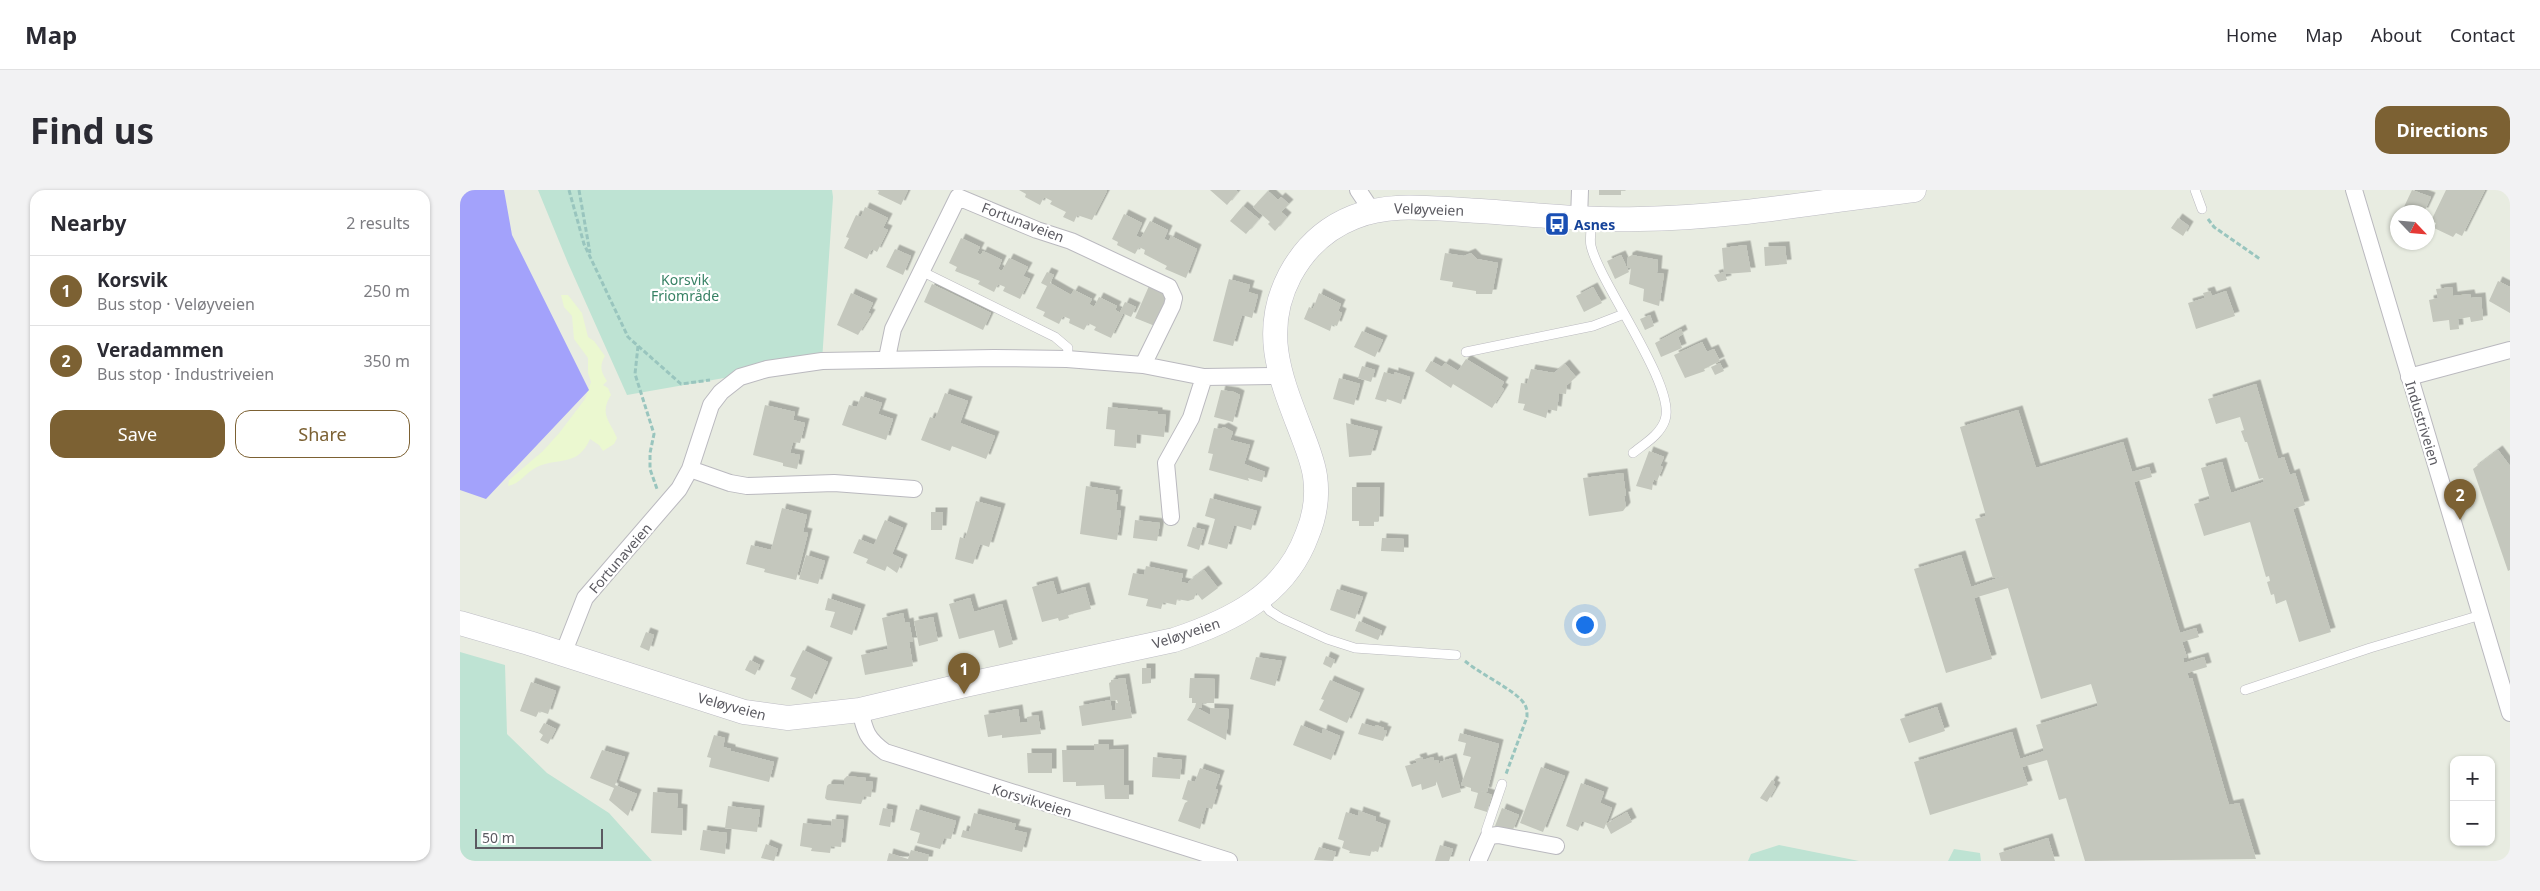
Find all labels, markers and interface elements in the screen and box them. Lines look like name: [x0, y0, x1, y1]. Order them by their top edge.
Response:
text: Map: [25, 18, 77, 51]
text: Home: [2226, 23, 2277, 47]
text: Map: [2305, 23, 2343, 47]
text: About: [2371, 23, 2422, 47]
text: Contact: [2450, 23, 2515, 47]
button: Directions: [2375, 106, 2510, 154]
text: Find us: [30, 107, 154, 154]
street label: Fortunaveien: [979, 198, 1067, 246]
street label: Veløyveien: [1394, 198, 1464, 220]
north arrow: [2390, 205, 2435, 250]
text: Nearby: [50, 209, 126, 237]
bus stop icon: Asnes: [1544, 211, 1570, 237]
text: 2 results: [346, 212, 410, 234]
place label: Asnes: [1574, 215, 1615, 234]
text: Korsvik: [97, 267, 168, 293]
park label: Korsvik Friområde: [651, 270, 719, 305]
text: 1: [61, 280, 71, 302]
text: 250 m: [363, 280, 410, 302]
text: Bus stop · Veløyveien: [97, 293, 255, 315]
text: Veradammen: [97, 337, 224, 363]
text: 2: [61, 350, 71, 372]
text: 350 m: [363, 350, 410, 372]
text: Bus stop · Industriveien: [97, 363, 274, 385]
street label: Industriveien: [2401, 379, 2445, 467]
button: Save: [50, 410, 225, 458]
button: Share: [235, 410, 410, 458]
pin: 2: [2444, 479, 2476, 520]
street label: Fortunaveien: [584, 519, 656, 597]
your location: [1572, 612, 1598, 638]
street label: Veløyveien: [1150, 613, 1222, 653]
pin: 1: [948, 653, 980, 694]
street label: Veløyveien: [696, 688, 768, 724]
map controls: [2450, 756, 2495, 846]
button: +: [2450, 756, 2495, 801]
street label: Korsvikveien: [990, 779, 1074, 821]
button: −: [2450, 801, 2495, 846]
scale bar: [475, 826, 602, 849]
text: 50 m: [482, 828, 515, 847]

